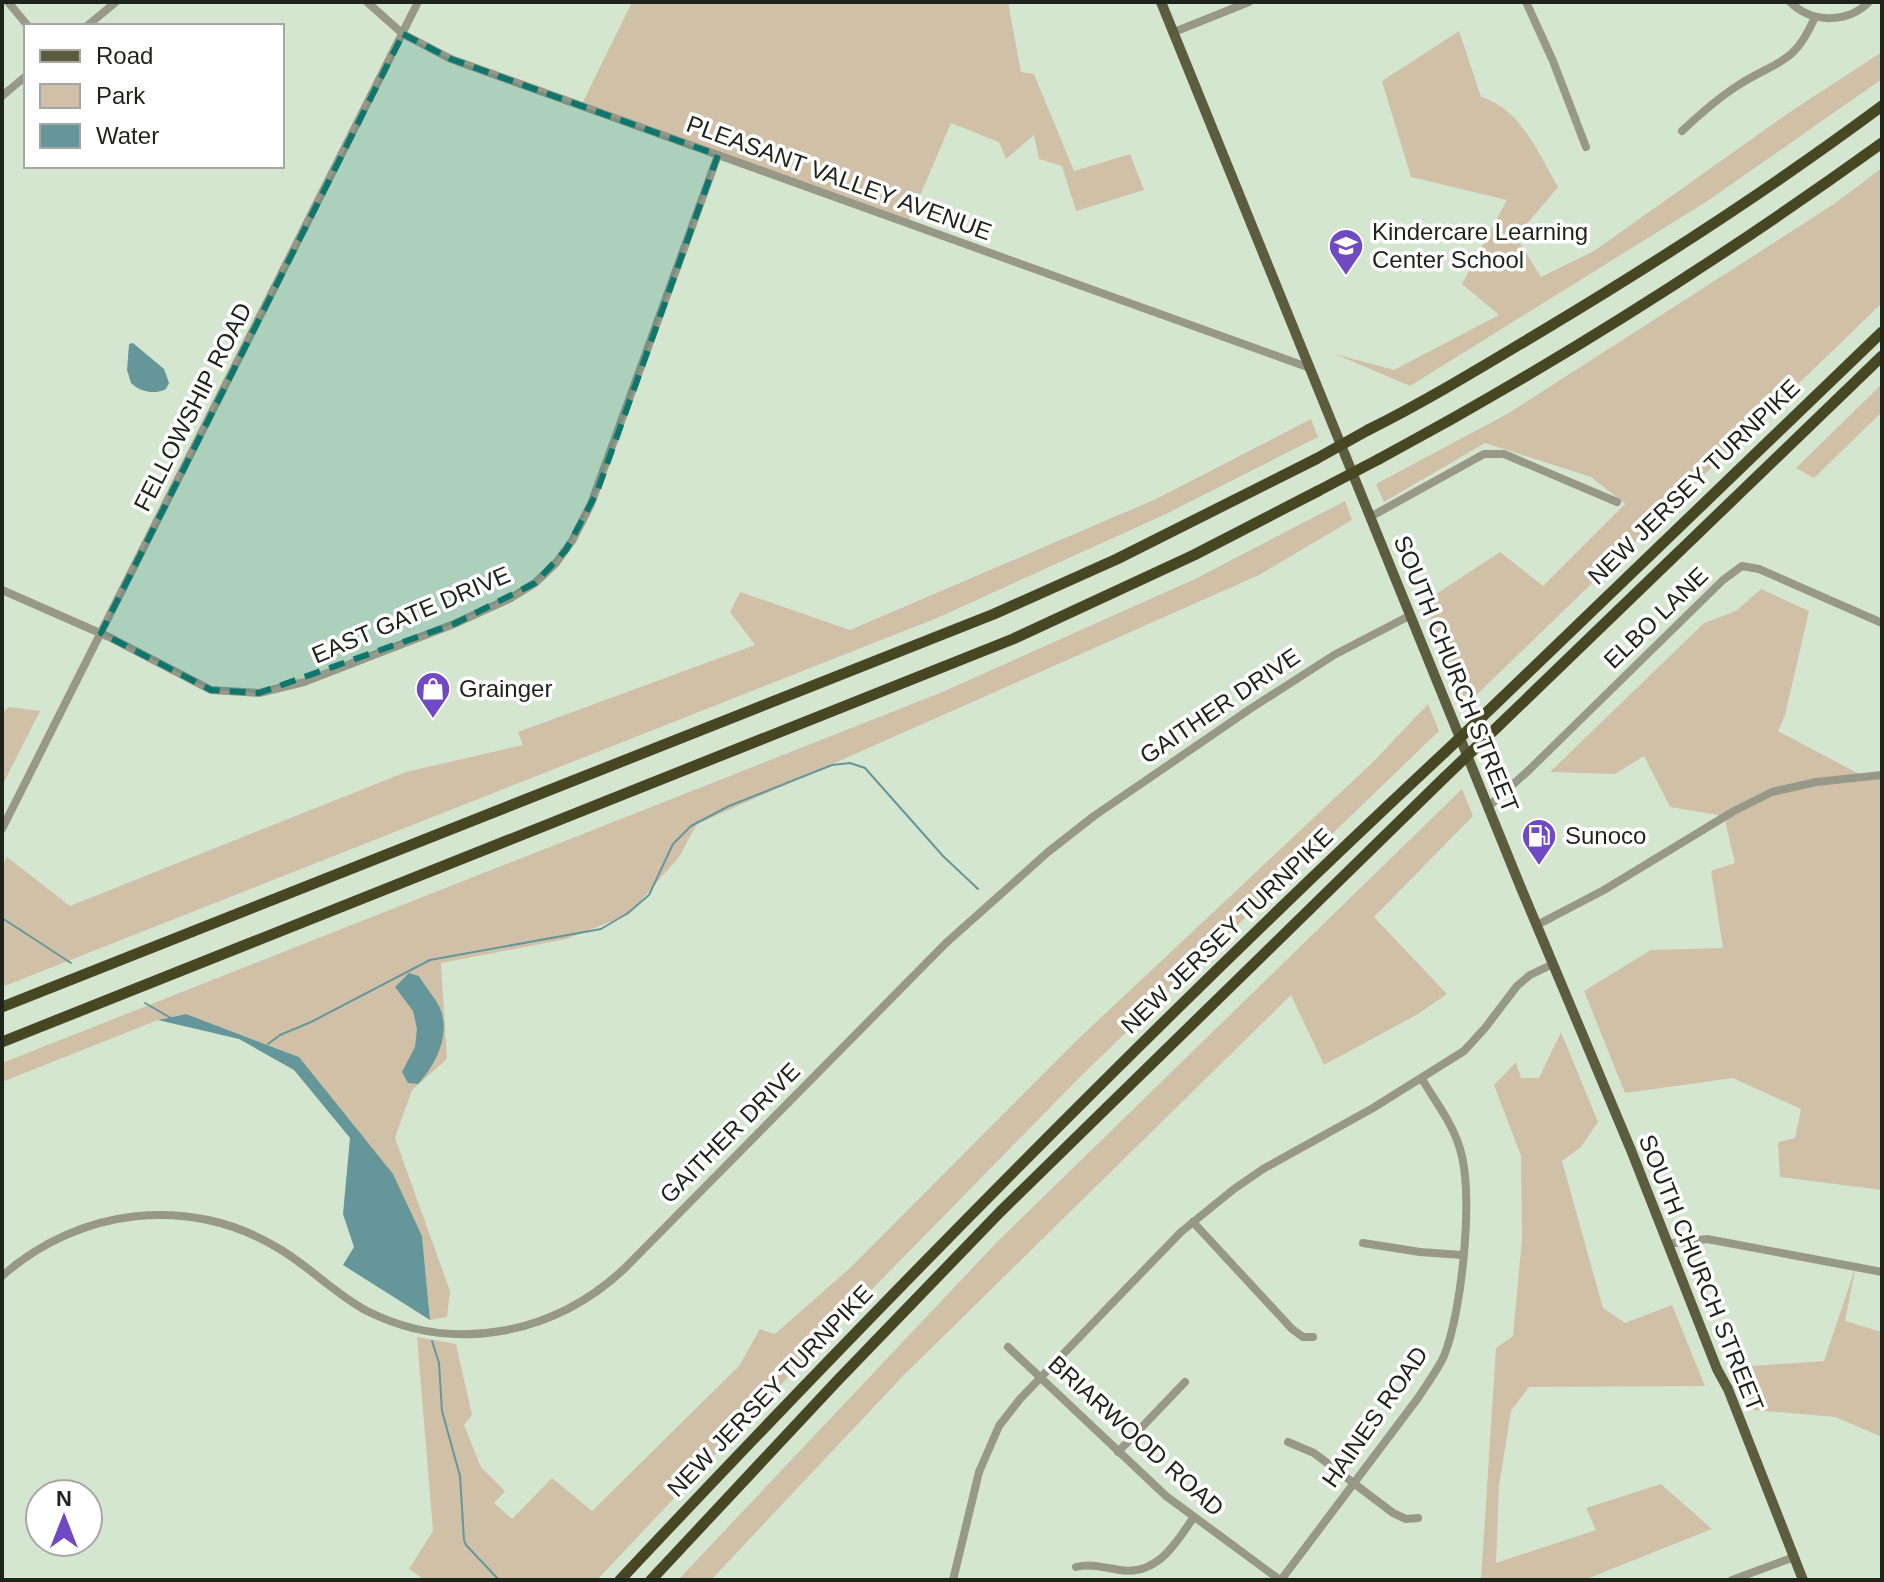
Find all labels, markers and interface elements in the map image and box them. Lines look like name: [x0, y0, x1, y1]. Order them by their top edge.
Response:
legend: [24, 24, 284, 168]
text: Road: [96, 42, 153, 69]
text: Park: [96, 82, 146, 109]
street label: PLEASANT VALLEY AVENUE: [683, 110, 995, 245]
text: Water: [96, 122, 159, 149]
place label: Kindercare Learning Center School: [1372, 218, 1588, 273]
school or university icon: Kindercare Learning Center School: [1327, 227, 1365, 277]
street label: FELLOWSHIP ROAD: [128, 298, 257, 515]
street label: NEW JERSEY TURNPIKE: [1582, 374, 1805, 590]
street label: SOUTH CHURCH STREET: [1389, 532, 1525, 816]
street label: EAST GATE DRIVE: [308, 561, 514, 668]
street label: ELBO LANE: [1598, 562, 1713, 674]
street label: GAITHER DRIVE: [1135, 642, 1305, 769]
shop icon: Grainger: [414, 670, 452, 720]
place label: Grainger: [459, 675, 552, 702]
fuel station icon: Sunoco: [1520, 817, 1558, 867]
place label: Sunoco: [1565, 822, 1646, 849]
street label: NEW JERSEY TURNPIKE: [1115, 823, 1338, 1039]
street label: GAITHER DRIVE: [654, 1057, 805, 1208]
street label: SOUTH CHURCH STREET: [1634, 1131, 1770, 1415]
street label: NEW JERSEY TURNPIKE: [662, 1279, 878, 1502]
street label: HAINES ROAD: [1316, 1341, 1433, 1492]
street label: BRIARWOOD ROAD: [1043, 1350, 1229, 1521]
north arrow: [24, 1478, 104, 1558]
text: N: [56, 1486, 72, 1511]

